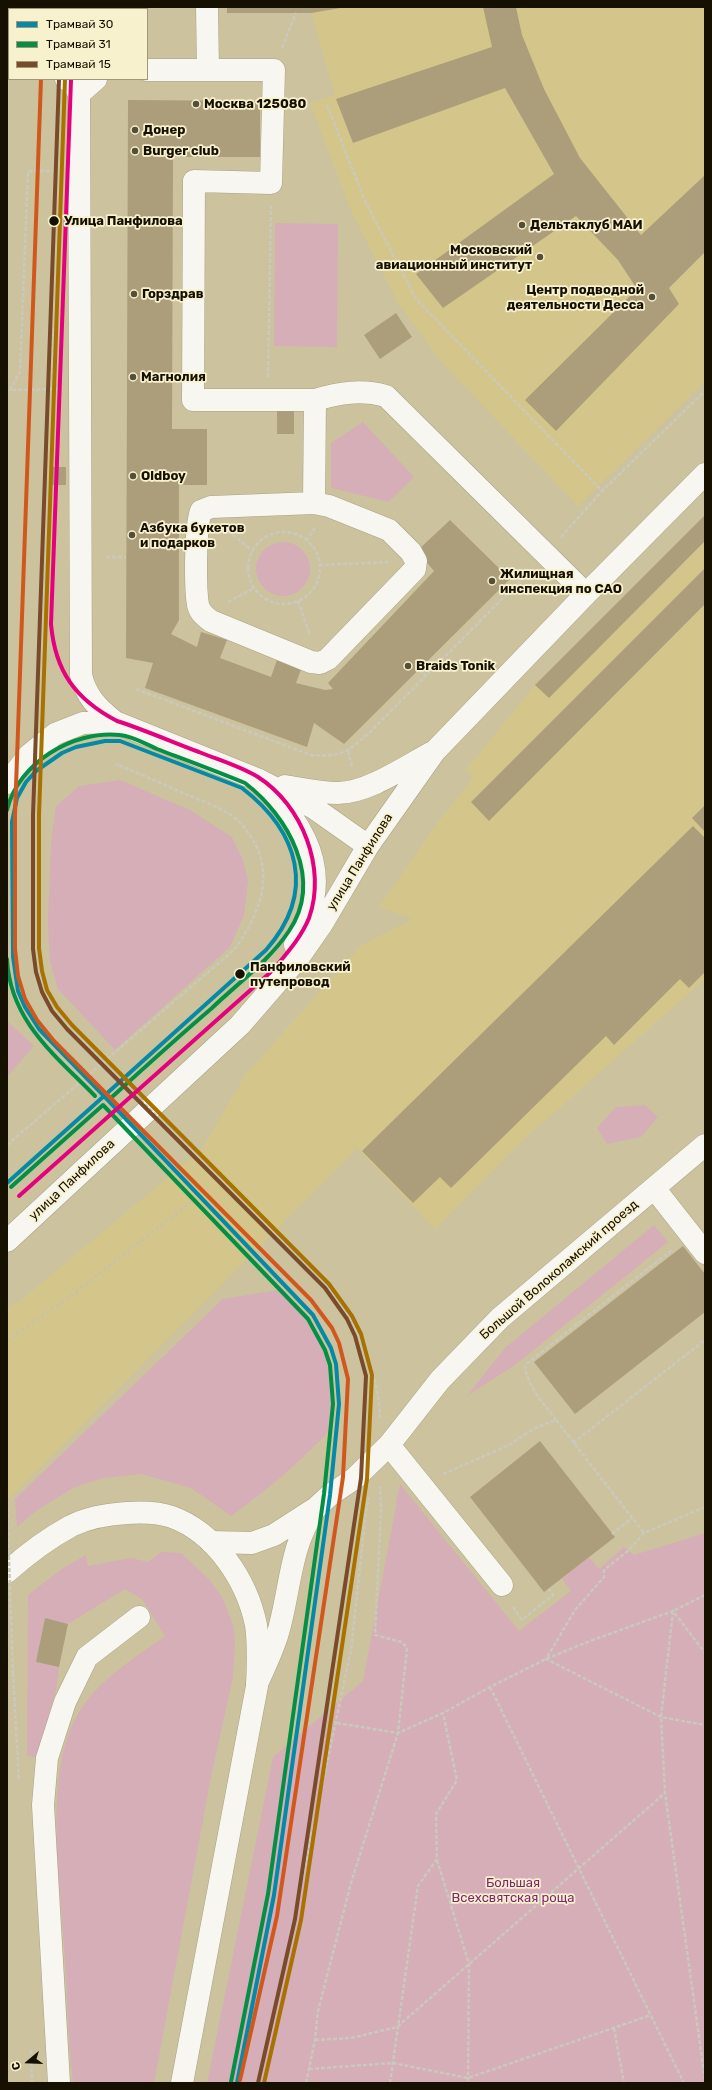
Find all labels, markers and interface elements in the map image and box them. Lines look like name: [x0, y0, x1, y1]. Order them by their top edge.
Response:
legend: [8, 8, 148, 80]
text: Трамвай 30: [46, 17, 113, 31]
text: Трамвай 31: [46, 37, 111, 51]
text: Трамвай 15: [46, 57, 111, 71]
place label: Москва 125080: [204, 96, 306, 112]
marker: Москва 125080: [191, 99, 201, 109]
place label: Донер: [143, 122, 185, 138]
marker: Донер: [130, 125, 140, 135]
place label: Burger club: [143, 143, 219, 159]
marker: Burger club: [130, 146, 140, 156]
place label: Улица Панфилова: [64, 213, 183, 229]
marker: Улица Панфилова: [47, 214, 61, 228]
place label: Дельтаклуб МАИ: [530, 217, 643, 233]
marker: Дельтаклуб МАИ: [517, 220, 527, 230]
place label: Московский авиационный институт: [376, 242, 532, 273]
marker: Московский авиационный институт: [535, 252, 545, 262]
place label: Центр подводной деятельности Десса: [507, 282, 644, 313]
place label: Горздрав: [142, 286, 204, 302]
marker: Горздрав: [129, 289, 139, 299]
marker: Центр подводной деятельности Десса: [647, 292, 657, 302]
place label: Магнолия: [141, 369, 206, 385]
marker: Магнолия: [128, 372, 138, 382]
place label: Oldboy: [141, 468, 186, 484]
marker: Oldboy: [128, 471, 138, 481]
place label: Азбука букетов и подарков: [140, 520, 245, 551]
marker: Азбука букетов и подарков: [127, 530, 137, 540]
place label: Жилищная инспекция по САО: [500, 566, 622, 597]
marker: Жилищная инспекция по САО: [487, 576, 497, 586]
place label: Braids Tonik: [416, 658, 495, 674]
marker: Braids Tonik: [403, 661, 413, 671]
street label: улица Панфилова: [324, 811, 396, 913]
place label: Панфиловский путепровод: [250, 959, 351, 990]
marker: Панфиловский путепровод: [233, 967, 247, 981]
street label: улица Панфилова: [26, 1136, 118, 1224]
street label: Большой Волоколамский проезд: [477, 1197, 641, 1343]
park label: Большая Всехсвятская роща: [452, 1875, 574, 1906]
north arrow: [8, 2042, 48, 2082]
text: С: [9, 2060, 24, 2072]

